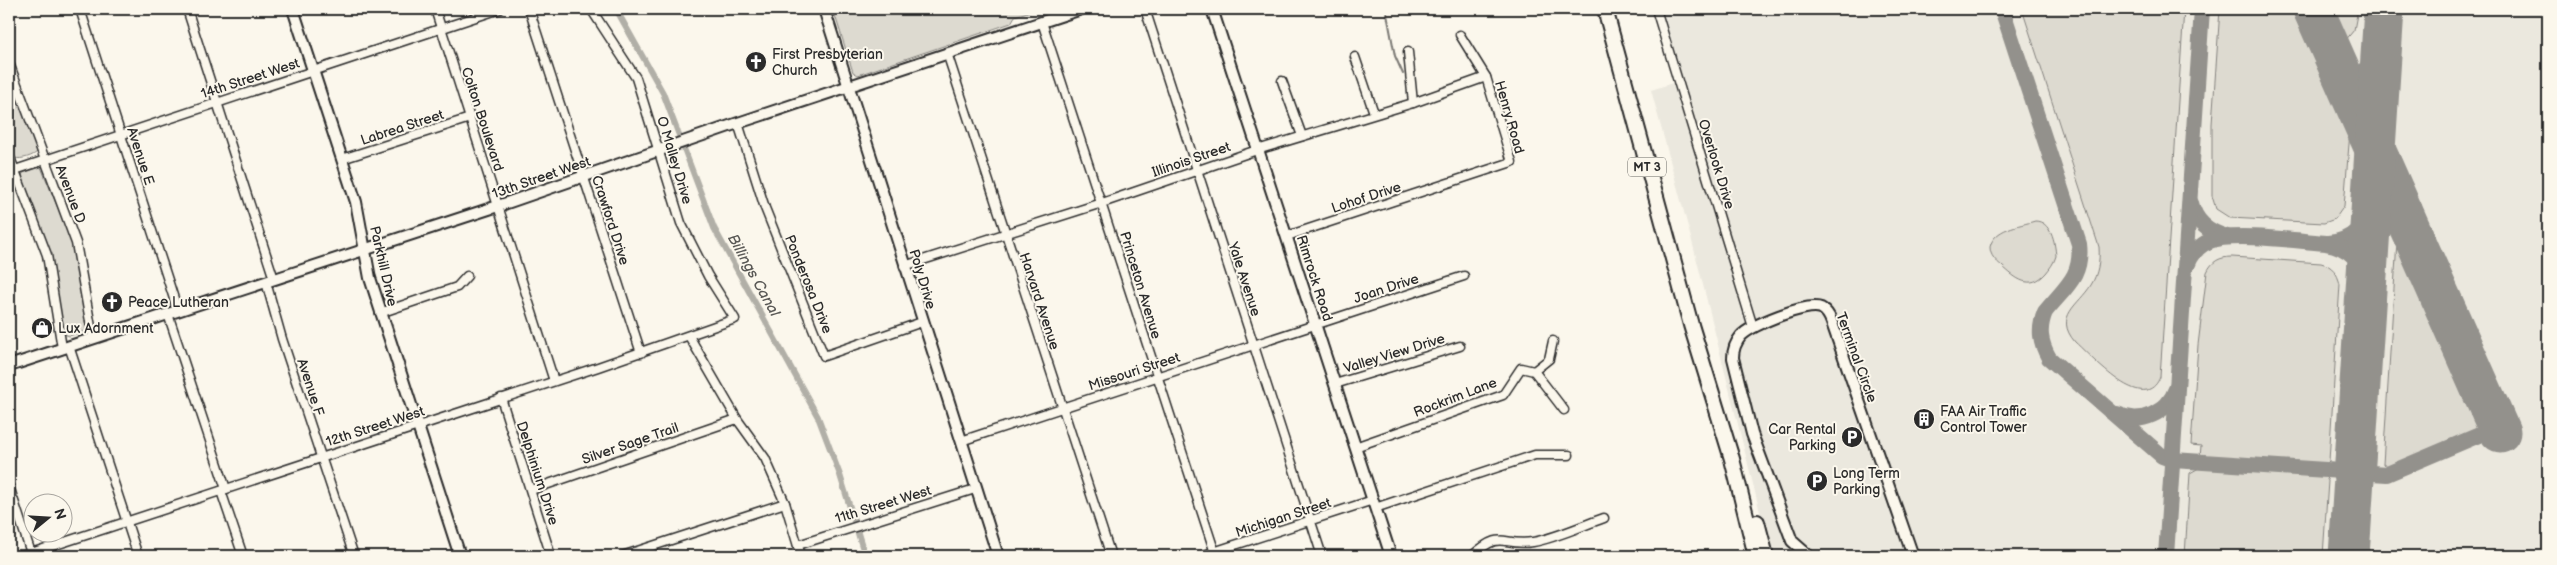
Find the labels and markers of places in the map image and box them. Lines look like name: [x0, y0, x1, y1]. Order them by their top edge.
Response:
place label: First Presbyterian Church: [772, 46, 883, 79]
church icon: First Presbyterian Church: [744, 50, 768, 74]
church icon: Peace Lutheran: [100, 290, 124, 314]
place label: Peace Lutheran: [128, 294, 229, 311]
shop icon: Lux Adornment: [30, 316, 54, 340]
place label: Lux Adornment: [58, 320, 154, 337]
place label: FAA Air Traffic Control Tower: [1940, 403, 2028, 436]
building icon: FAA Air Traffic Control Tower: [1912, 407, 1936, 431]
place label: Car Rental Parking: [1768, 421, 1836, 454]
parking icon: Car Rental Parking: [1840, 425, 1864, 449]
place label: Long Term Parking: [1833, 465, 1900, 498]
parking icon: Long Term Parking: [1805, 469, 1829, 493]

